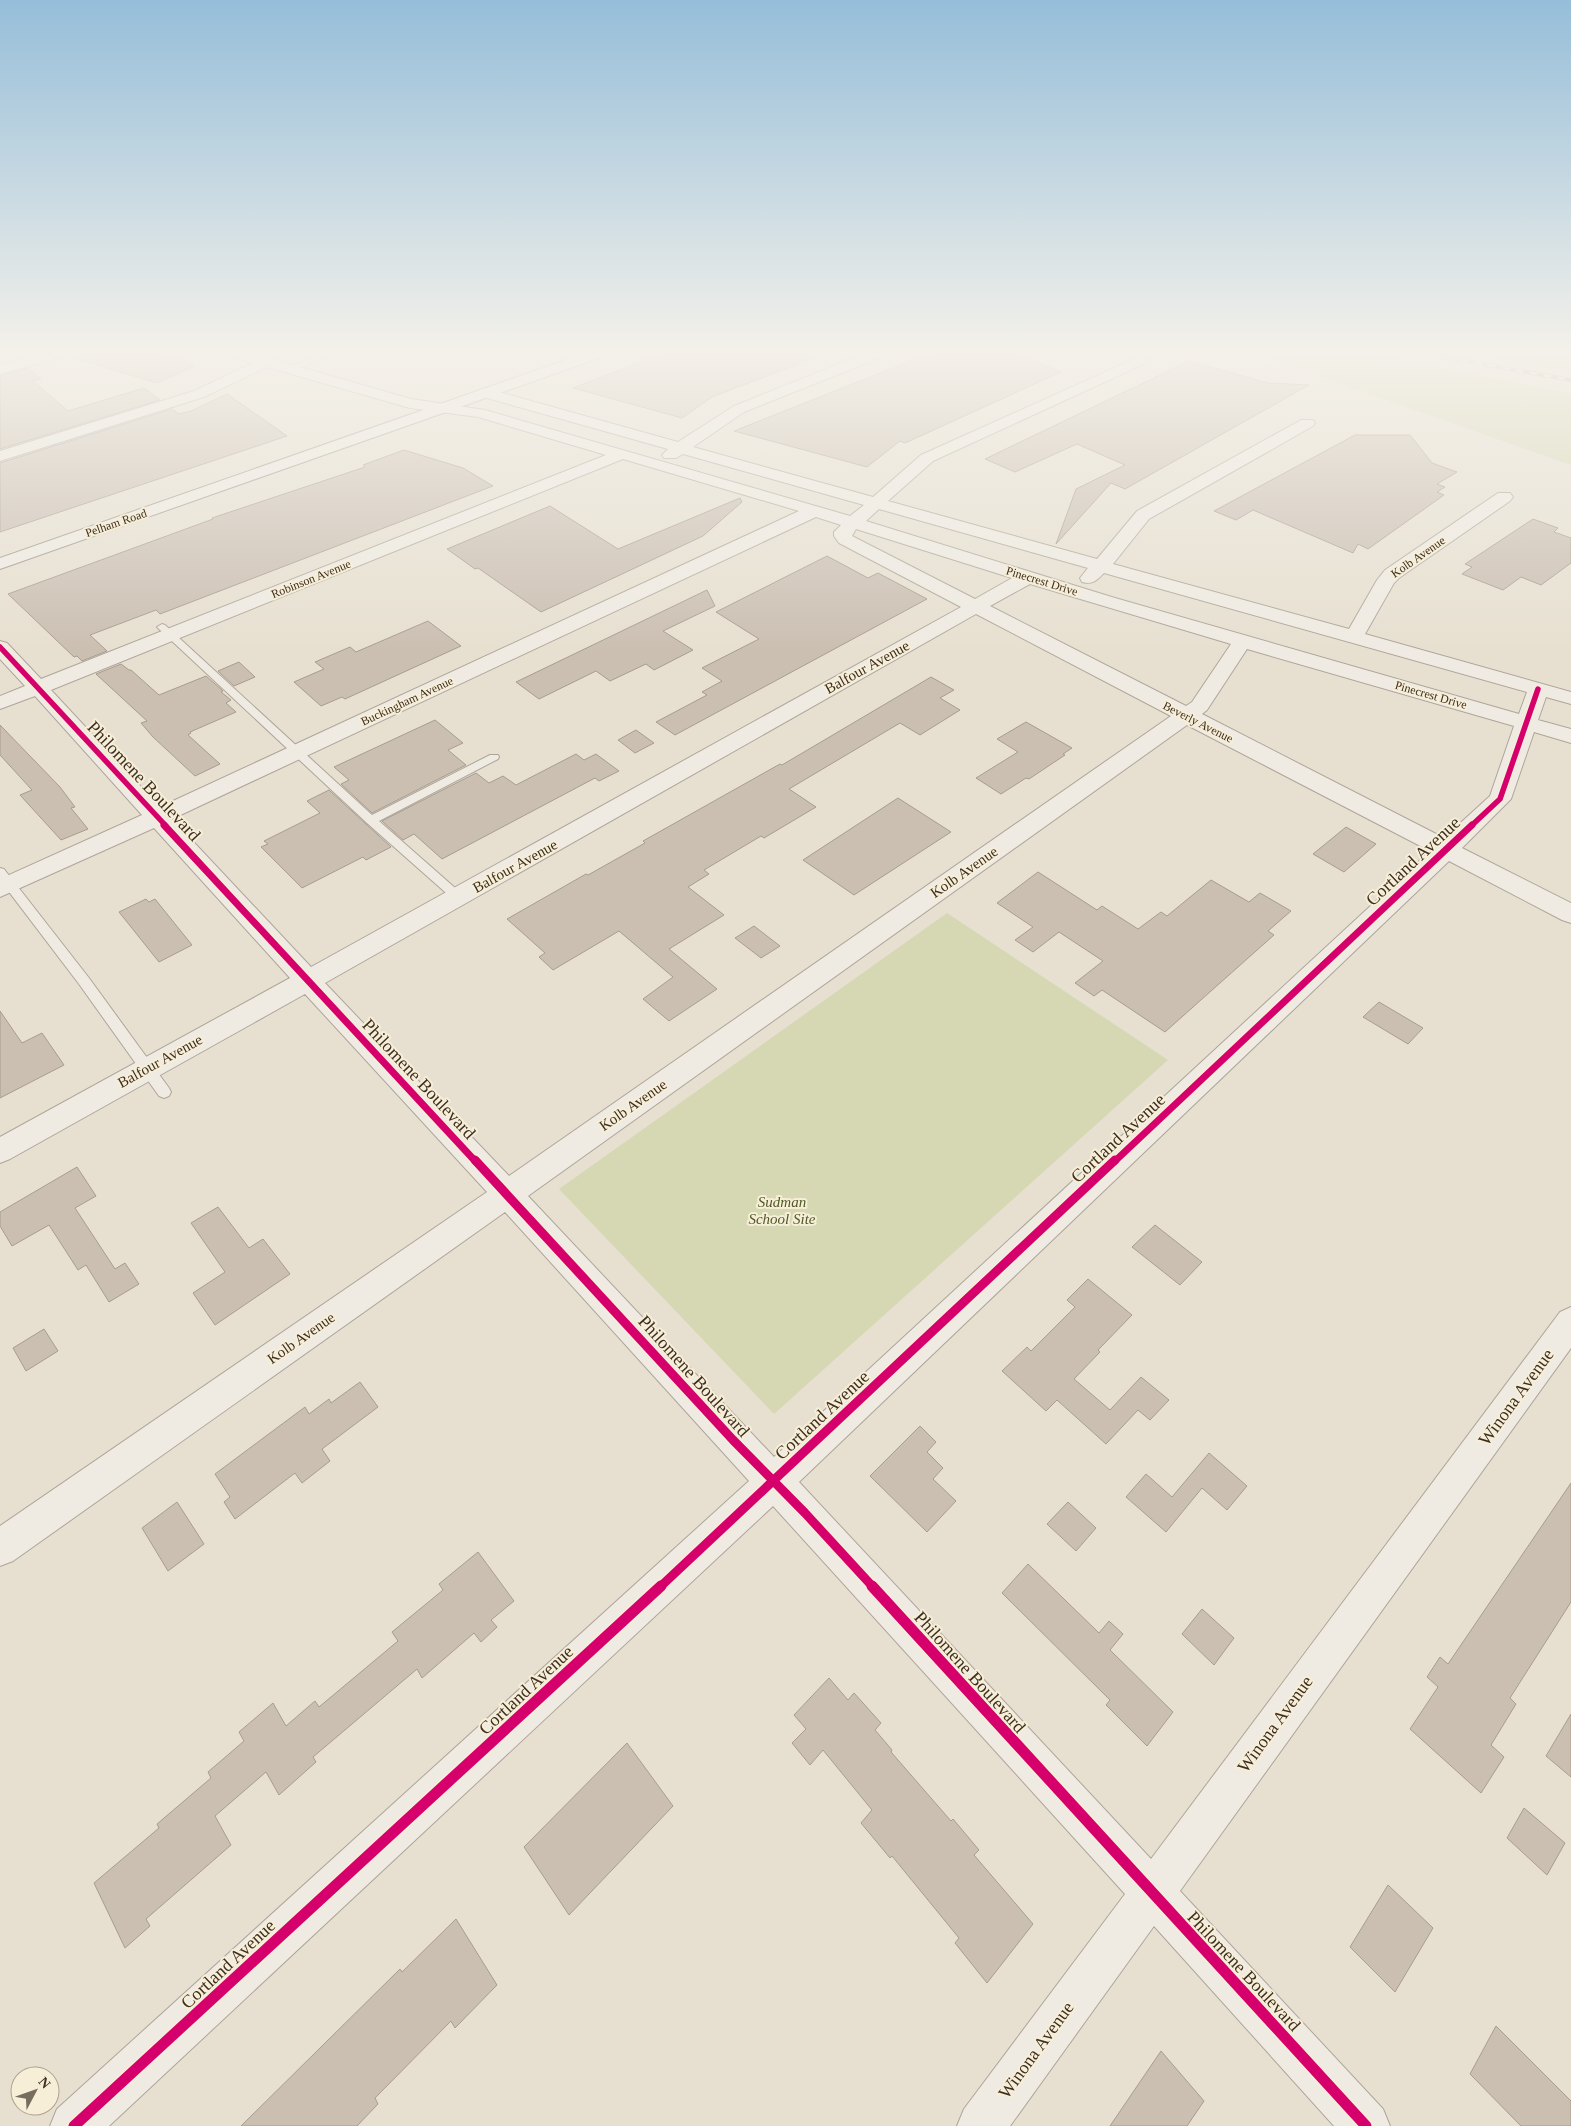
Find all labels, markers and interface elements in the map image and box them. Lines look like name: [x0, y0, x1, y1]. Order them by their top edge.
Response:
street label: Pelham Road: [83, 506, 149, 540]
street label: Kolb Avenue: [1388, 533, 1448, 581]
street label: Robinson Avenue: [269, 557, 353, 601]
street label: Pinecrest Drive: [1004, 563, 1080, 599]
street label: Balfour Avenue: [822, 637, 912, 697]
street label: Buckingham Avenue: [359, 674, 455, 728]
street label: Pinecrest Drive: [1393, 678, 1469, 712]
street label: Beverly Avenue: [1161, 698, 1235, 746]
street label: Philomene Boulevard: [83, 717, 205, 845]
street label: Cortland Avenue: [1362, 812, 1464, 910]
street label: Balfour Avenue: [470, 836, 560, 896]
street label: Kolb Avenue: [927, 843, 1001, 901]
street label: Philomene Boulevard: [358, 1015, 480, 1143]
street label: Balfour Avenue: [115, 1031, 205, 1091]
street label: Kolb Avenue: [596, 1076, 670, 1134]
street label: Cortland Avenue: [1067, 1089, 1169, 1187]
park label: Sudman School Site: [748, 1194, 816, 1227]
street label: Kolb Avenue: [264, 1309, 338, 1367]
street label: Philomene Boulevard: [634, 1311, 754, 1441]
street label: Winona Avenue: [1474, 1345, 1558, 1449]
street label: Cortland Avenue: [771, 1366, 873, 1464]
street label: Philomene Boulevard: [910, 1607, 1030, 1737]
street label: Cortland Avenue: [475, 1641, 577, 1739]
street label: Winona Avenue: [1233, 1672, 1317, 1776]
street label: Philomene Boulevard: [1183, 1907, 1305, 2035]
street label: Cortland Avenue: [177, 1915, 279, 2013]
street label: Winona Avenue: [994, 1998, 1078, 2102]
north arrow: [10, 2066, 60, 2116]
text: N: [35, 2074, 53, 2092]

